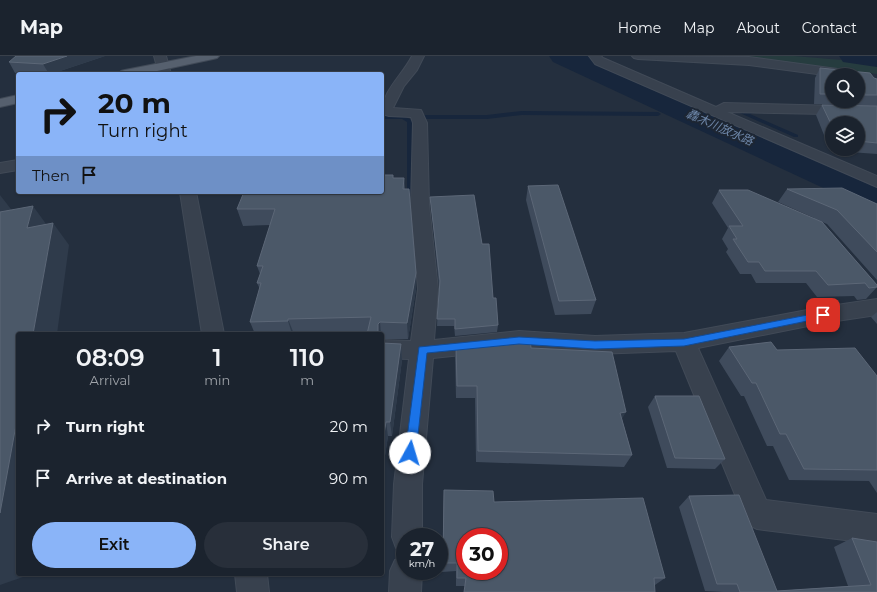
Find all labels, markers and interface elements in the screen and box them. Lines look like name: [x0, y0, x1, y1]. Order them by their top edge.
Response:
text: Map: [20, 16, 63, 39]
text: Home: [618, 19, 661, 37]
text: Map: [683, 19, 714, 37]
text: About: [736, 19, 780, 37]
text: Contact: [802, 19, 857, 37]
map controls: [825, 68, 865, 156]
button: search: [825, 68, 865, 108]
text: 20 m: [98, 86, 171, 120]
icon: right: [32, 88, 84, 140]
water label: 轟木川放水路: [684, 106, 757, 149]
button: layers: [825, 116, 865, 156]
text: Turn right: [98, 120, 188, 142]
icon: arrive: [78, 164, 100, 186]
text: Then: [32, 166, 70, 185]
pin: [806, 298, 840, 332]
icon: arrive: [812, 304, 834, 326]
text: 08:09: [76, 343, 145, 372]
text: 1: [213, 343, 222, 372]
text: 110: [290, 343, 324, 372]
text: Arrival: [90, 372, 131, 388]
text: min: [204, 372, 230, 388]
text: m: [300, 372, 314, 388]
icon: right: [32, 415, 54, 437]
text: Turn right: [66, 417, 145, 436]
text: 20 m: [330, 417, 368, 436]
position arrow: [389, 432, 431, 474]
icon: arrive: [32, 467, 54, 489]
text: Arrive at destination: [66, 469, 227, 488]
text: 90 m: [329, 469, 368, 488]
button: Exit: [32, 522, 196, 568]
button: Share: [204, 522, 368, 568]
speed limit sign: 30: [456, 528, 508, 580]
text: 27: [410, 537, 434, 561]
text: km/h: [409, 557, 435, 570]

